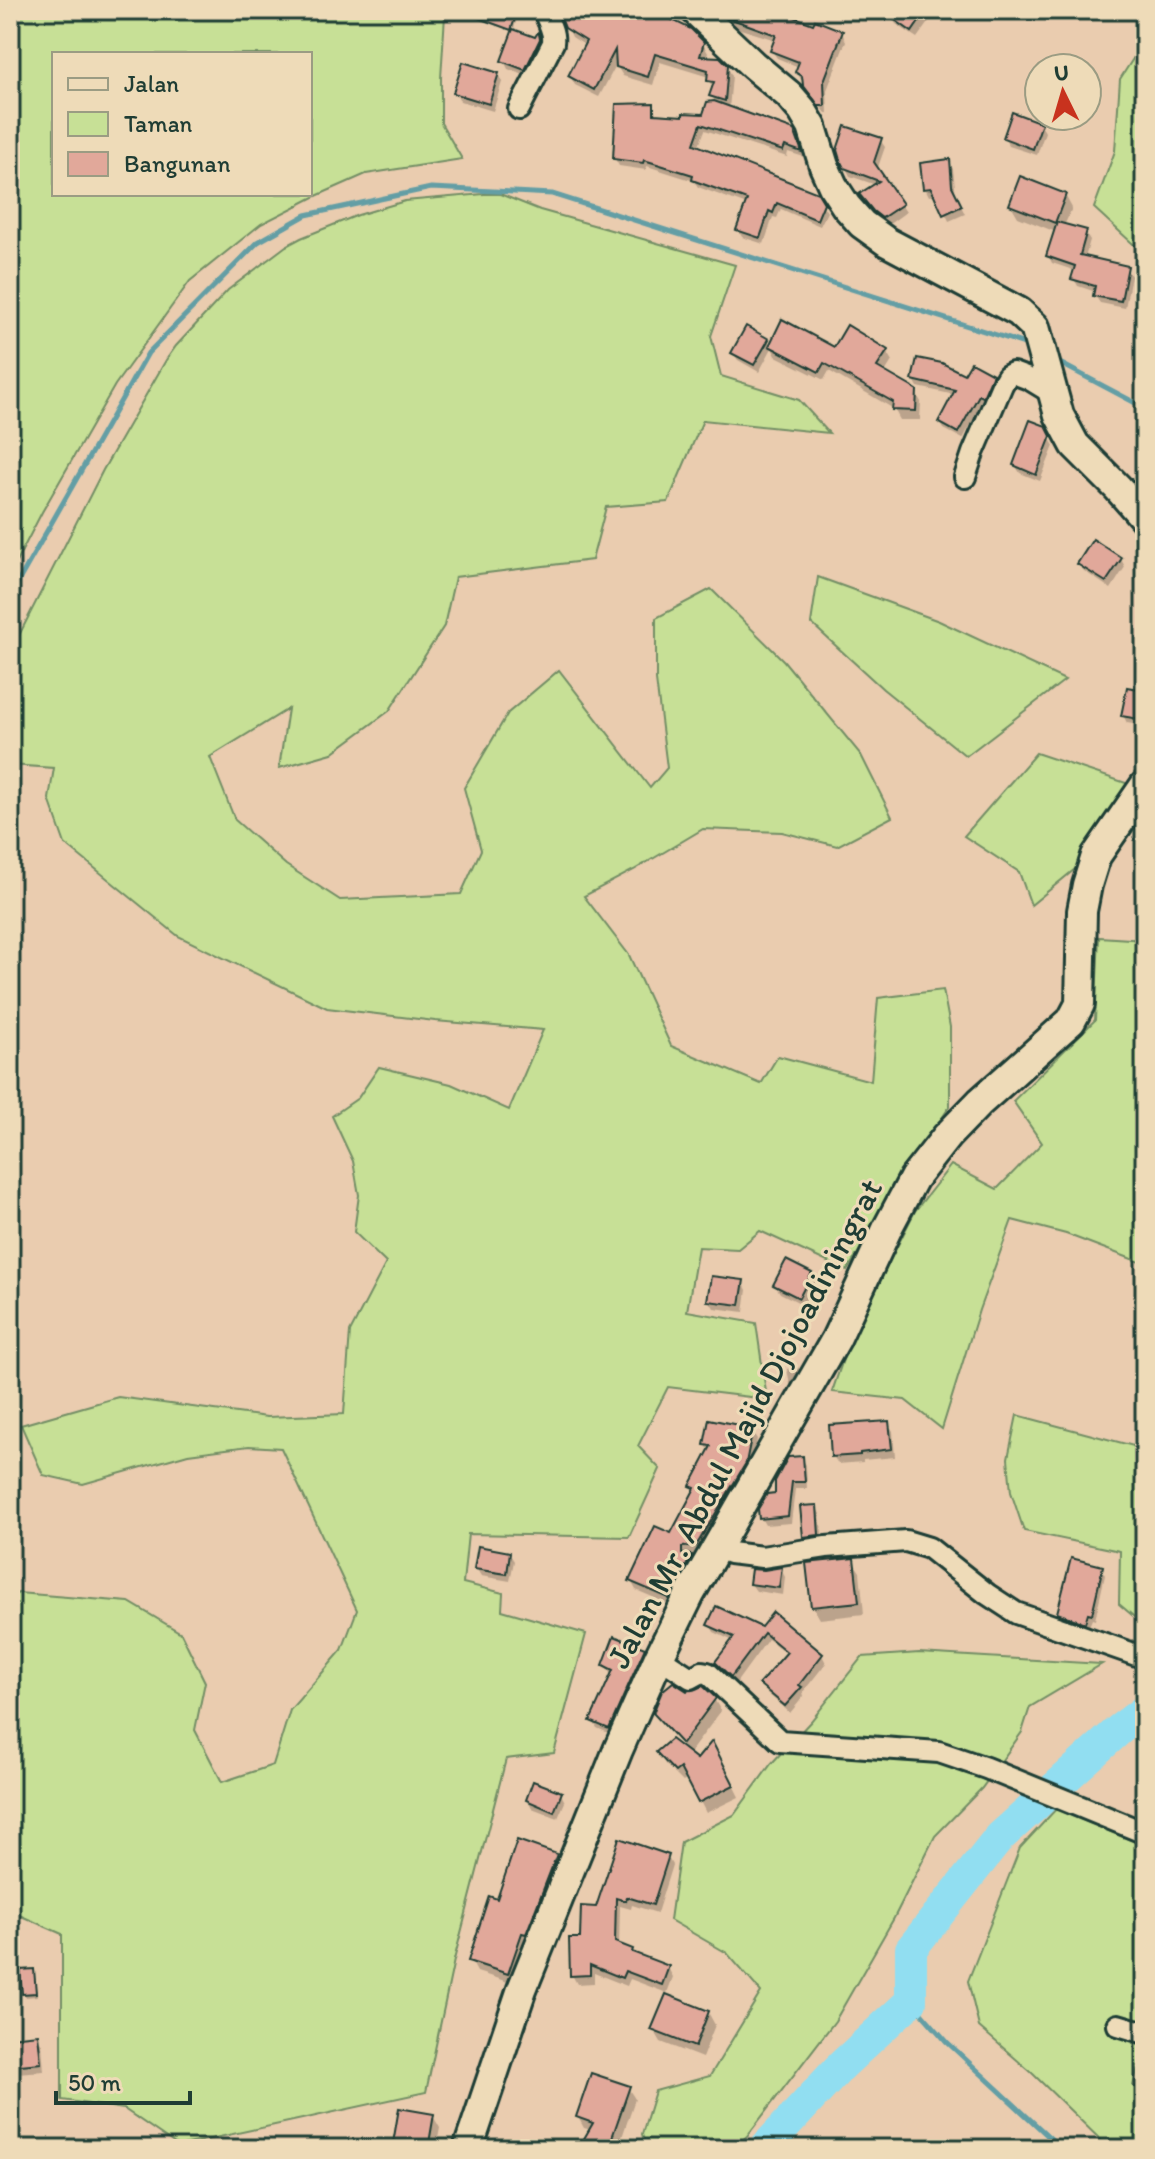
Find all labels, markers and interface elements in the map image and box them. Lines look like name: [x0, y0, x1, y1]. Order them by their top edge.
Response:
legend: [52, 52, 312, 196]
north arrow: [1023, 52, 1103, 132]
text: U: [1053, 58, 1070, 87]
text: Jalan: [124, 69, 179, 98]
text: Taman: [124, 109, 193, 138]
text: Bangunan: [124, 149, 231, 178]
street label: Jalan Mr. Abdul Majid Djojoadiningrat: [598, 1171, 891, 1675]
scale bar: [56, 2055, 190, 2105]
text: 50 m: [68, 2068, 121, 2097]

